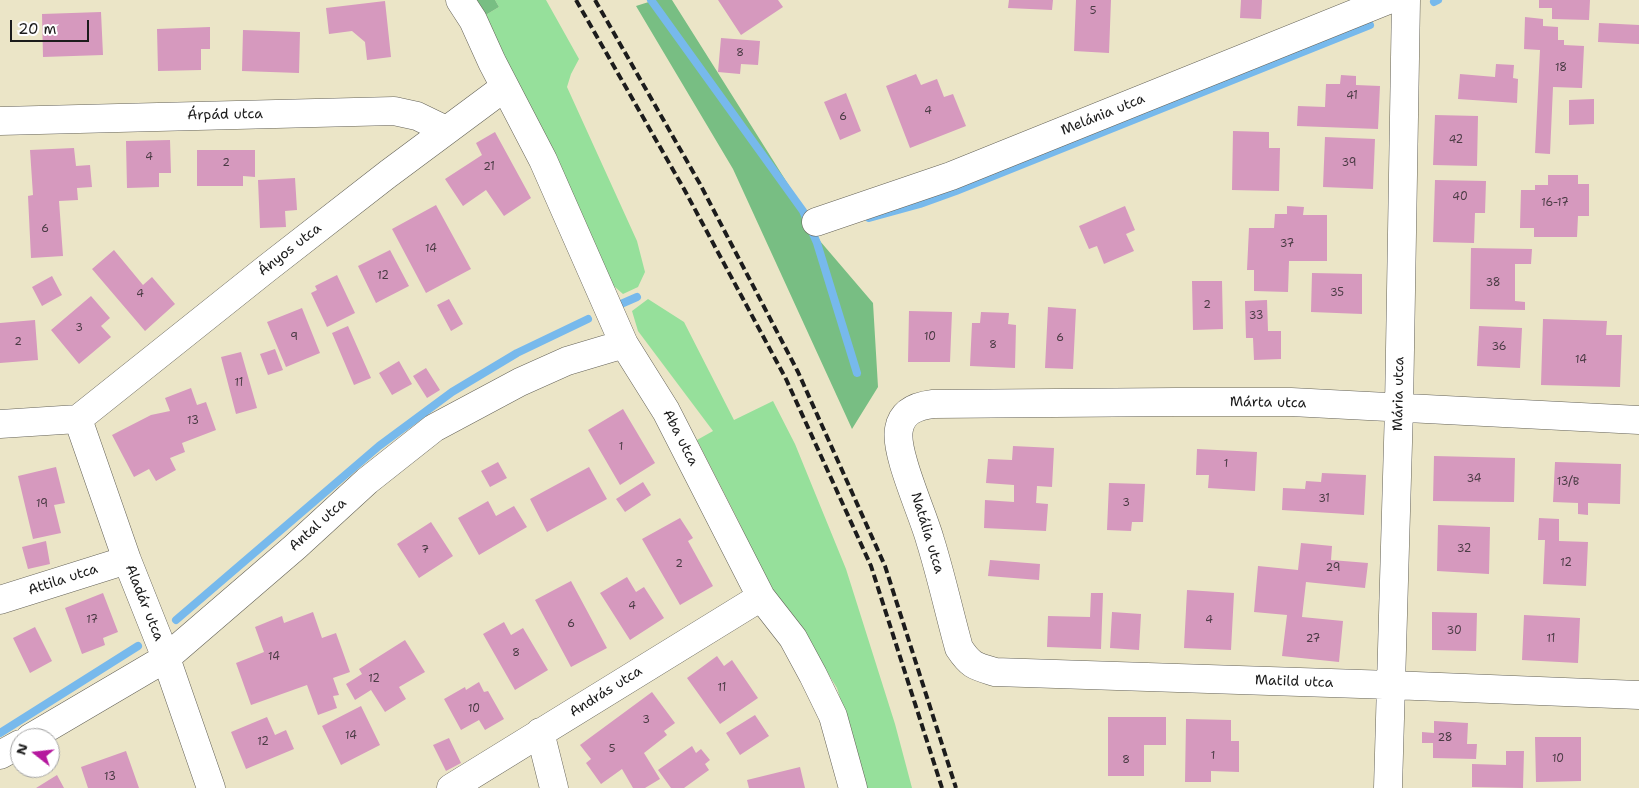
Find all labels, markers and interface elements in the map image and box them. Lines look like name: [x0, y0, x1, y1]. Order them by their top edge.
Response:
house number: 5: [1090, 4, 1096, 18]
scale bar: [12, 10, 91, 42]
text: 20 m: [18, 19, 57, 39]
house number: 8: [736, 46, 744, 60]
house number: 18: [1555, 61, 1567, 75]
house number: 41: [1346, 89, 1358, 103]
street label: Melánia utca: [1059, 91, 1147, 139]
house number: 4: [924, 104, 932, 118]
street label: Árpád utca: [187, 106, 263, 124]
house number: 6: [839, 110, 847, 124]
house number: 42: [1449, 133, 1463, 147]
house number: 4: [145, 150, 153, 164]
house number: 2: [222, 156, 230, 170]
house number: 39: [1342, 156, 1356, 170]
house number: 21: [483, 160, 495, 174]
house number: 40: [1452, 190, 1468, 204]
house number: 16-17: [1541, 196, 1569, 210]
street label: Ányos utca: [255, 220, 325, 280]
house number: 6: [41, 222, 49, 236]
house number: 37: [1280, 237, 1294, 251]
house number: 14: [425, 242, 437, 256]
house number: 12: [377, 269, 389, 283]
house number: 38: [1485, 276, 1501, 290]
house number: 35: [1330, 286, 1344, 300]
house number: 4: [136, 287, 144, 301]
house number: 2: [1203, 298, 1211, 312]
house number: 33: [1249, 309, 1263, 323]
house number: 3: [75, 321, 83, 335]
house number: 9: [290, 330, 298, 344]
house number: 10: [924, 330, 936, 344]
house number: 6: [1056, 331, 1064, 345]
house number: 2: [14, 335, 22, 349]
house number: 8: [989, 338, 997, 352]
house number: 36: [1491, 340, 1507, 354]
house number: 14: [1575, 353, 1587, 367]
street label: Mária utca: [1390, 357, 1408, 431]
house number: 11: [235, 376, 243, 390]
street label: Márta utca: [1230, 394, 1306, 412]
street label: Aba utca: [659, 407, 701, 469]
house number: 13: [187, 414, 199, 428]
house number: 1: [619, 440, 623, 454]
house number: 1: [1224, 457, 1228, 471]
house number: 34: [1467, 472, 1481, 486]
house number: 13/B: [1557, 475, 1579, 489]
street label: Natália utca: [907, 490, 947, 576]
house number: 31: [1318, 492, 1330, 506]
street label: Antal utca: [286, 495, 350, 555]
house number: 3: [1122, 496, 1130, 510]
house number: 19: [36, 497, 48, 511]
house number: 32: [1457, 542, 1471, 556]
house number: 7: [421, 543, 429, 557]
house number: 12: [1560, 556, 1572, 570]
house number: 2: [675, 557, 683, 571]
street label: Attila utca: [26, 561, 100, 599]
house number: 29: [1326, 561, 1340, 575]
street label: Aladár utca: [121, 562, 167, 644]
house number: 4: [628, 599, 636, 613]
house number: 17: [86, 613, 98, 627]
house number: 4: [1205, 613, 1213, 627]
house number: 6: [567, 617, 575, 631]
house number: 30: [1446, 624, 1462, 638]
house number: 27: [1306, 632, 1320, 646]
house number: 11: [1547, 632, 1555, 646]
house number: 8: [512, 646, 520, 660]
house number: 14: [268, 650, 280, 664]
street label: András utca: [566, 663, 646, 721]
house number: 12: [368, 672, 380, 686]
street label: Matild utca: [1254, 672, 1334, 692]
house number: 11: [718, 681, 726, 695]
house number: 10: [468, 702, 480, 716]
house number: 3: [642, 713, 650, 727]
north arrow: [10, 728, 60, 778]
house number: 14: [345, 729, 357, 743]
house number: 28: [1437, 731, 1453, 745]
house number: 12: [257, 735, 269, 749]
text: N: [11, 741, 32, 757]
house number: 5: [609, 742, 615, 756]
house number: 1: [1211, 749, 1215, 763]
house number: 10: [1552, 752, 1564, 766]
house number: 8: [1122, 753, 1130, 767]
house number: 13: [104, 770, 116, 784]

